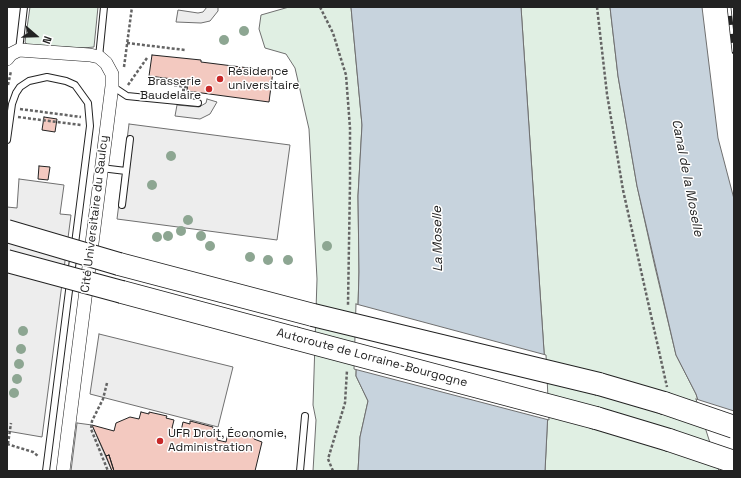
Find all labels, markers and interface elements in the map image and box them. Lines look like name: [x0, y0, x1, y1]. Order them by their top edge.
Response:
north arrow: [16, 16, 56, 56]
text: N: [39, 34, 55, 46]
place label: Résidence universitaire: [228, 65, 299, 93]
marker: Résidence universitaire: [215, 74, 225, 84]
place label: Brasserie Baudelaire: [140, 75, 201, 103]
marker: Brasserie Baudelaire: [204, 84, 214, 94]
water label: Canal de la Moselle: [668, 118, 706, 238]
street label: Cité Universitaire du Saulcy: [78, 135, 112, 293]
water label: La Moselle: [430, 206, 446, 272]
street label: Autoroute de Lorraine-Bourgogne: [275, 326, 469, 390]
place label: UFR Droit, Économie, Administration: [168, 427, 287, 455]
marker: UFR Droit, Économie, Administration: [155, 436, 165, 446]

